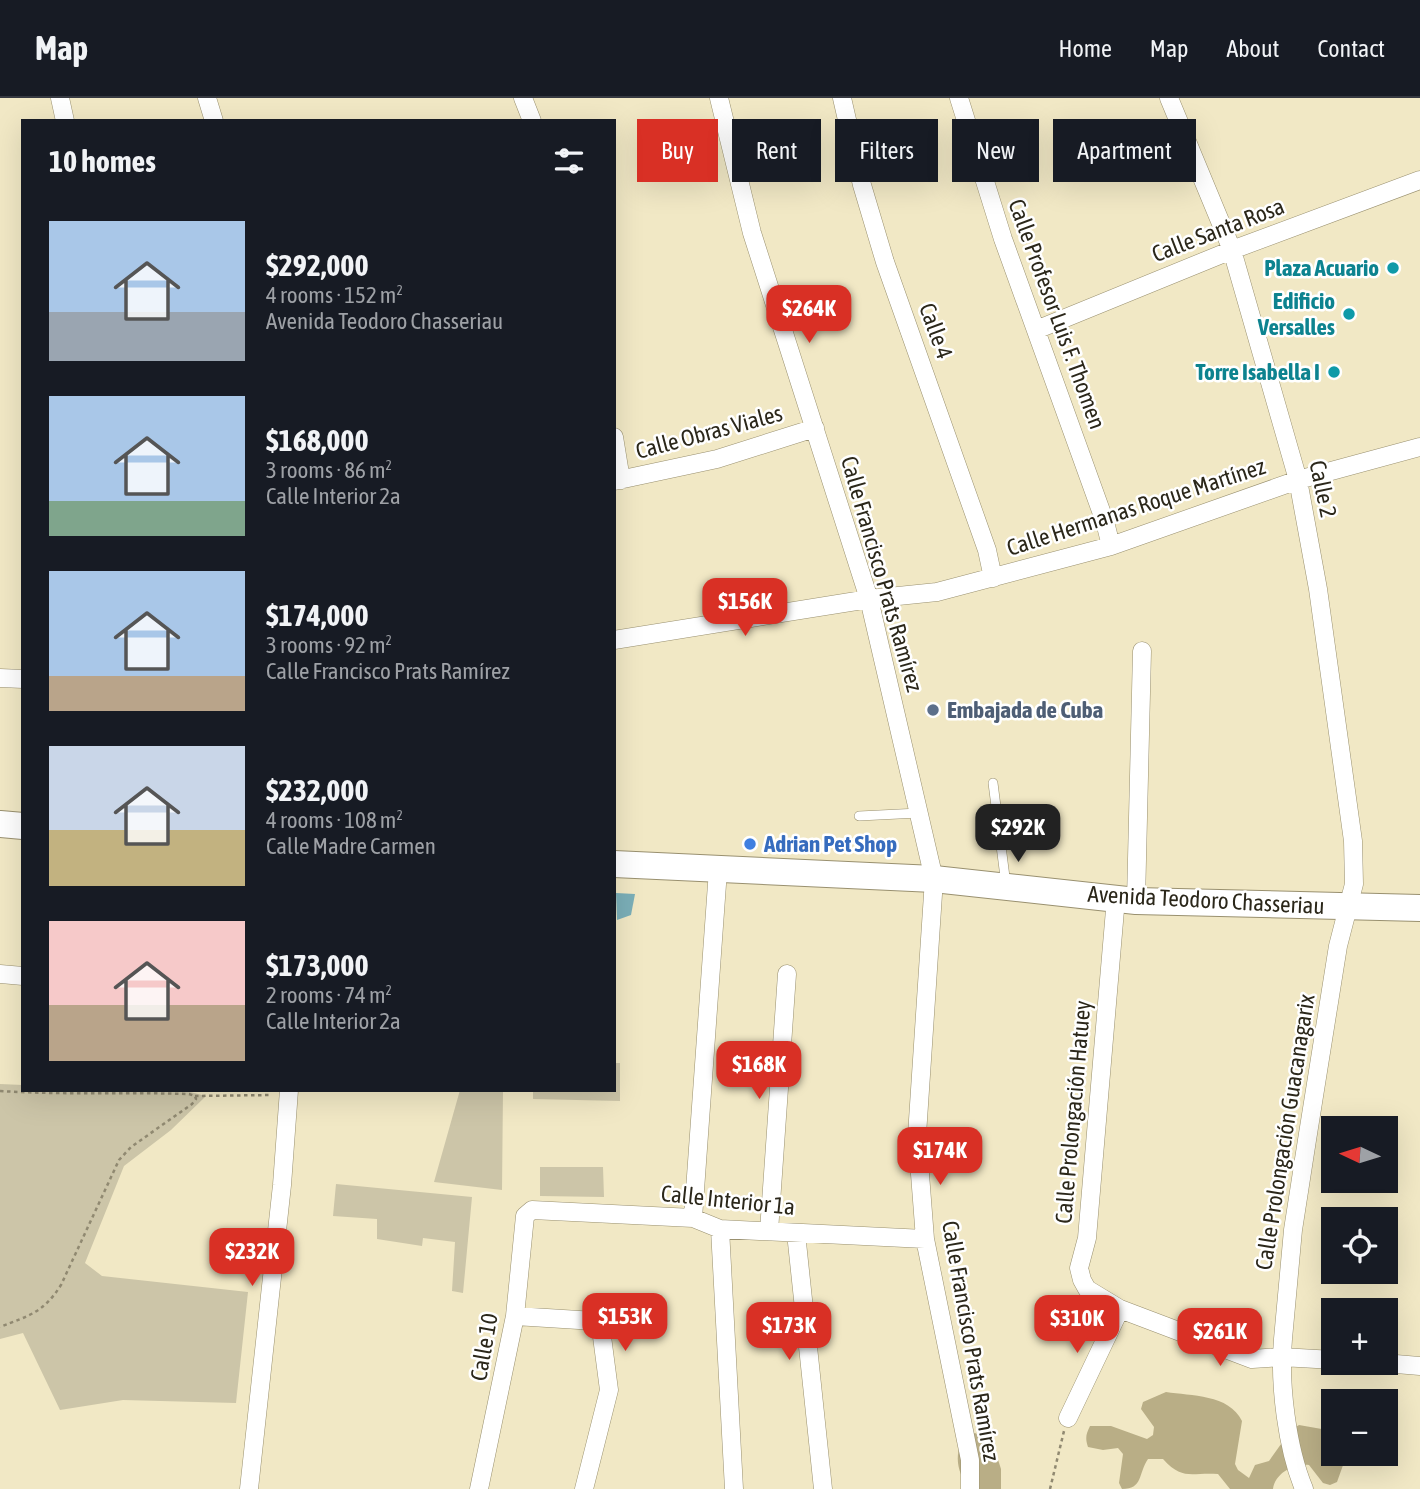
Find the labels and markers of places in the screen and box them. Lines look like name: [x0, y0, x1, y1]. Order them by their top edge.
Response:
place label: Plaza Acuario: [1264, 255, 1379, 281]
marker: Plaza Acuario: [1385, 260, 1401, 276]
pin: $264K: [760, 286, 858, 345]
place label: Edificio Versalles: [1257, 288, 1335, 340]
marker: Edificio Versalles: [1341, 306, 1357, 322]
place label: Torre Isabella I: [1195, 359, 1320, 385]
marker: Torre Isabella I: [1326, 364, 1342, 380]
pin: $156K: [696, 578, 794, 638]
place label: Embajada de Cuba: [947, 697, 1104, 723]
marker: Embajada de Cuba: [925, 702, 941, 718]
pin: $292K: [969, 804, 1067, 864]
place label: Adrian Pet Shop: [763, 831, 897, 857]
marker: Adrian Pet Shop: [742, 836, 758, 852]
pin: $168K: [710, 1042, 808, 1101]
pin: $174K: [891, 1128, 989, 1187]
pin: $232K: [203, 1228, 301, 1288]
pin: $153K: [576, 1294, 674, 1353]
pin: $310K: [1028, 1296, 1126, 1355]
pin: $173K: [740, 1302, 838, 1362]
pin: $261K: [1171, 1308, 1269, 1368]

